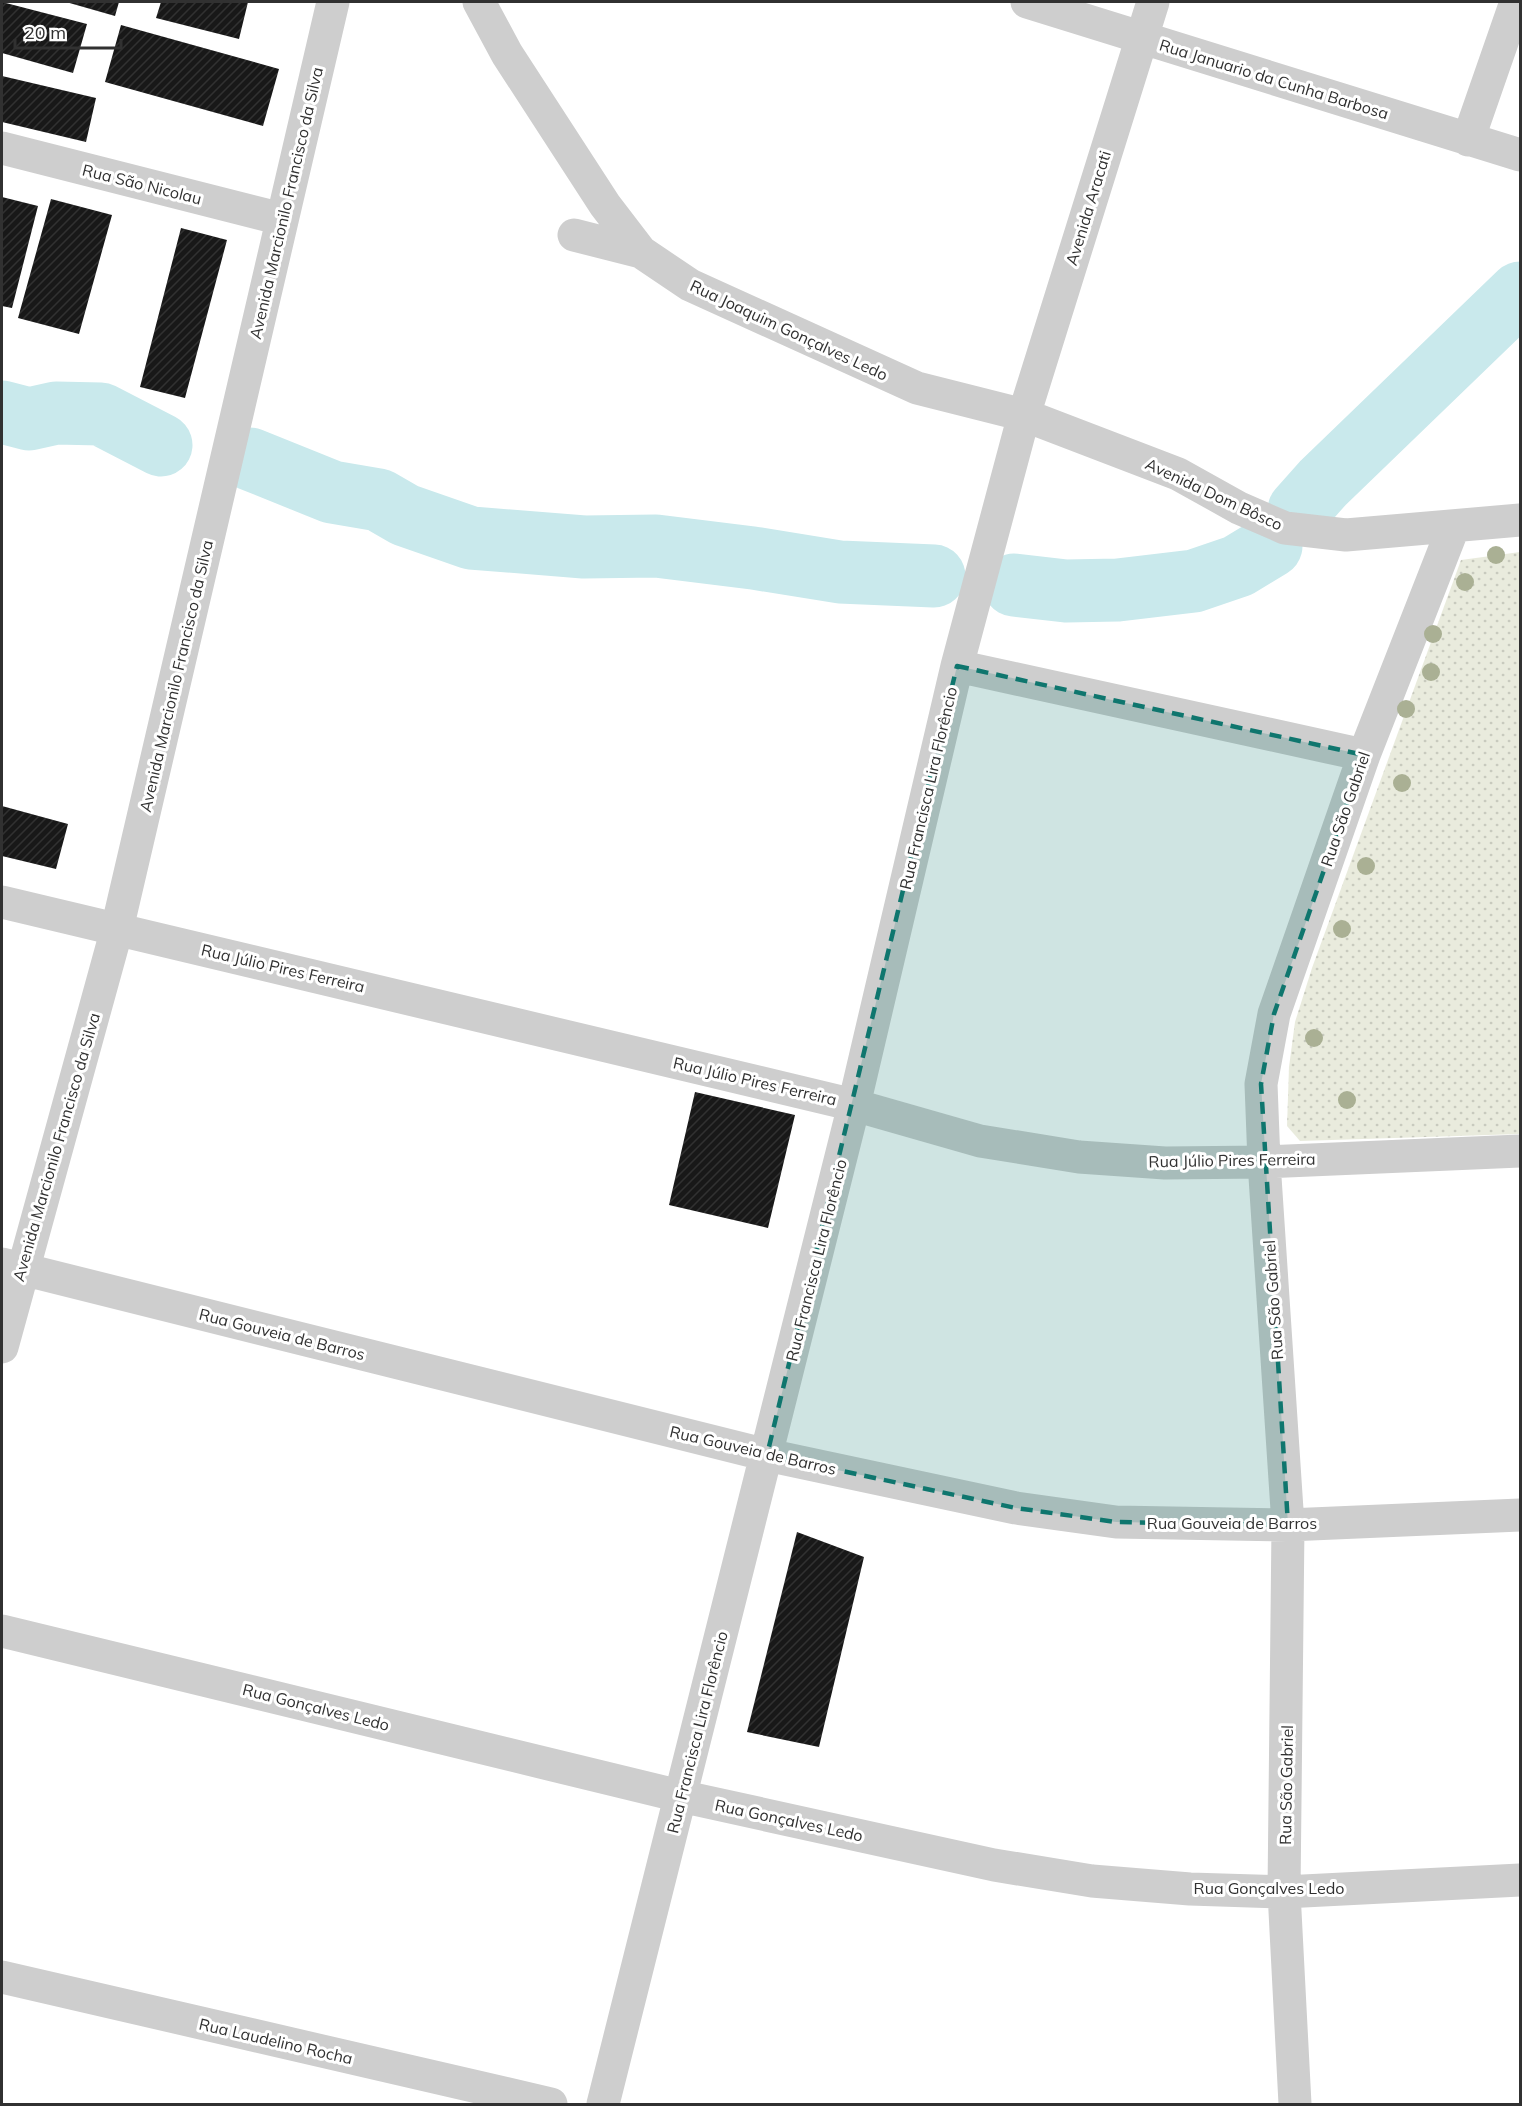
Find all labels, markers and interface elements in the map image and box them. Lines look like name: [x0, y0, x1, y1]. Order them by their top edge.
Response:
scale bar: [15, 12, 122, 50]
text: 20 m: [24, 21, 66, 44]
street label: Rua Januario da Cunha Barbosa: [1157, 35, 1391, 123]
street label: Avenida Marcionilo Francisco da Silva: [245, 65, 327, 341]
street label: Avenida Aracati: [1061, 148, 1115, 268]
street label: Rua São Nicolau: [80, 160, 204, 208]
street label: Rua Joaquim Gonçalves Ledo: [687, 275, 891, 385]
street label: Avenida Dom Bôsco: [1142, 453, 1286, 535]
street label: Avenida Marcionilo Francisco da Silva: [135, 538, 217, 814]
street label: Rua Francisca Lira Florêncio: [895, 685, 961, 891]
street label: Rua São Gabriel: [1316, 749, 1374, 869]
street label: Rua Júlio Pires Ferreira: [199, 939, 367, 997]
street label: Avenida Marcionilo Francisco da Silva: [8, 1010, 104, 1284]
street label: Rua Júlio Pires Ferreira: [671, 1052, 839, 1110]
street label: Rua Júlio Pires Ferreira: [1148, 1149, 1316, 1171]
street label: Rua Francisca Lira Florêncio: [781, 1157, 851, 1363]
street label: Rua São Gabriel: [1259, 1239, 1287, 1361]
street label: Rua Gouveia de Barros: [197, 1304, 367, 1364]
street label: Rua Gouveia de Barros: [668, 1421, 838, 1479]
street label: Rua Gouveia de Barros: [1147, 1513, 1317, 1533]
street label: Rua Francisca Lira Florêncio: [662, 1629, 732, 1835]
street label: Rua Gonçalves Ledo: [240, 1679, 392, 1735]
street label: Rua São Gabriel: [1275, 1725, 1297, 1845]
street label: Rua Gonçalves Ledo: [713, 1795, 865, 1845]
street label: Rua Gonçalves Ledo: [1194, 1878, 1344, 1898]
street label: Rua Laudelino Rocha: [197, 2014, 355, 2068]

